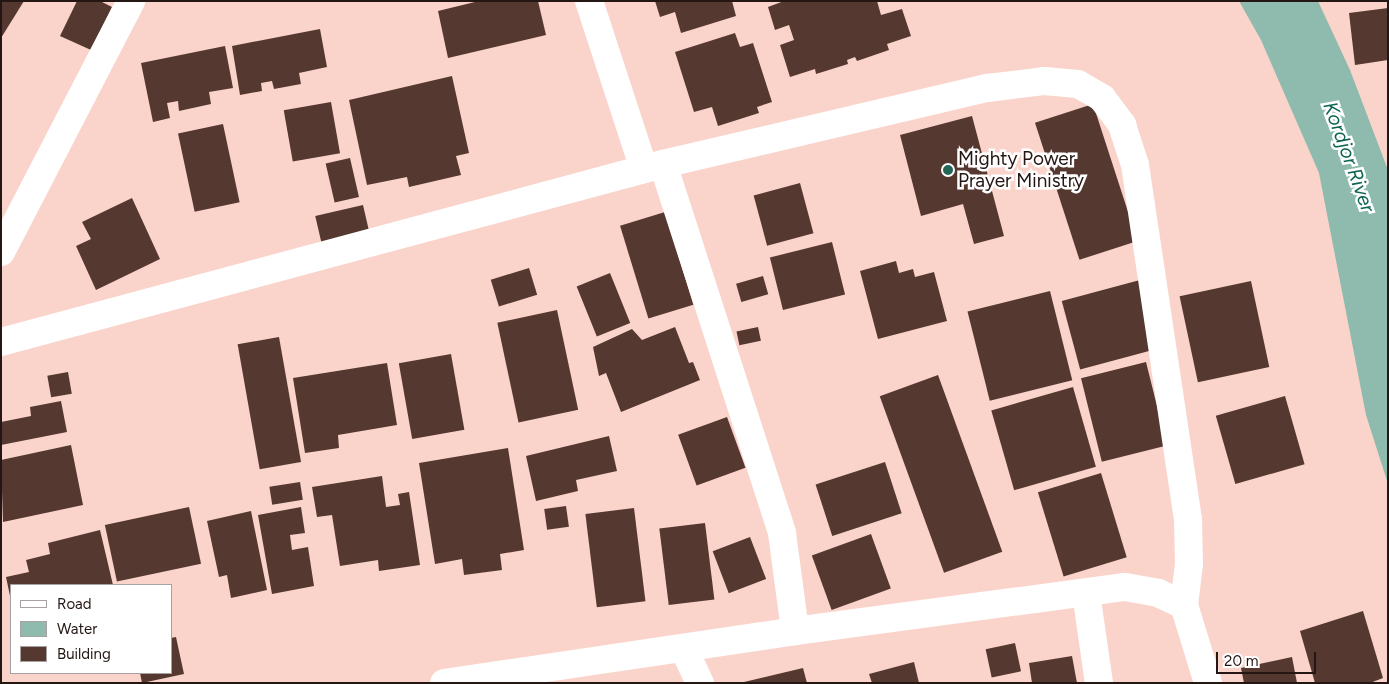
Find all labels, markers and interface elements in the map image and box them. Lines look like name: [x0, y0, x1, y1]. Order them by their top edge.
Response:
water label: Kordjor River: [1318, 98, 1380, 216]
place label: Mighty Power Prayer Ministry: [958, 148, 1084, 192]
marker: Mighty Power Prayer Ministry: [942, 164, 954, 176]
legend: [10, 584, 172, 674]
text: Road: [57, 595, 92, 613]
text: Water: [57, 620, 97, 638]
scale bar: [1219, 642, 1319, 674]
text: Building: [57, 645, 111, 663]
text: 20 m: [1224, 652, 1258, 670]

